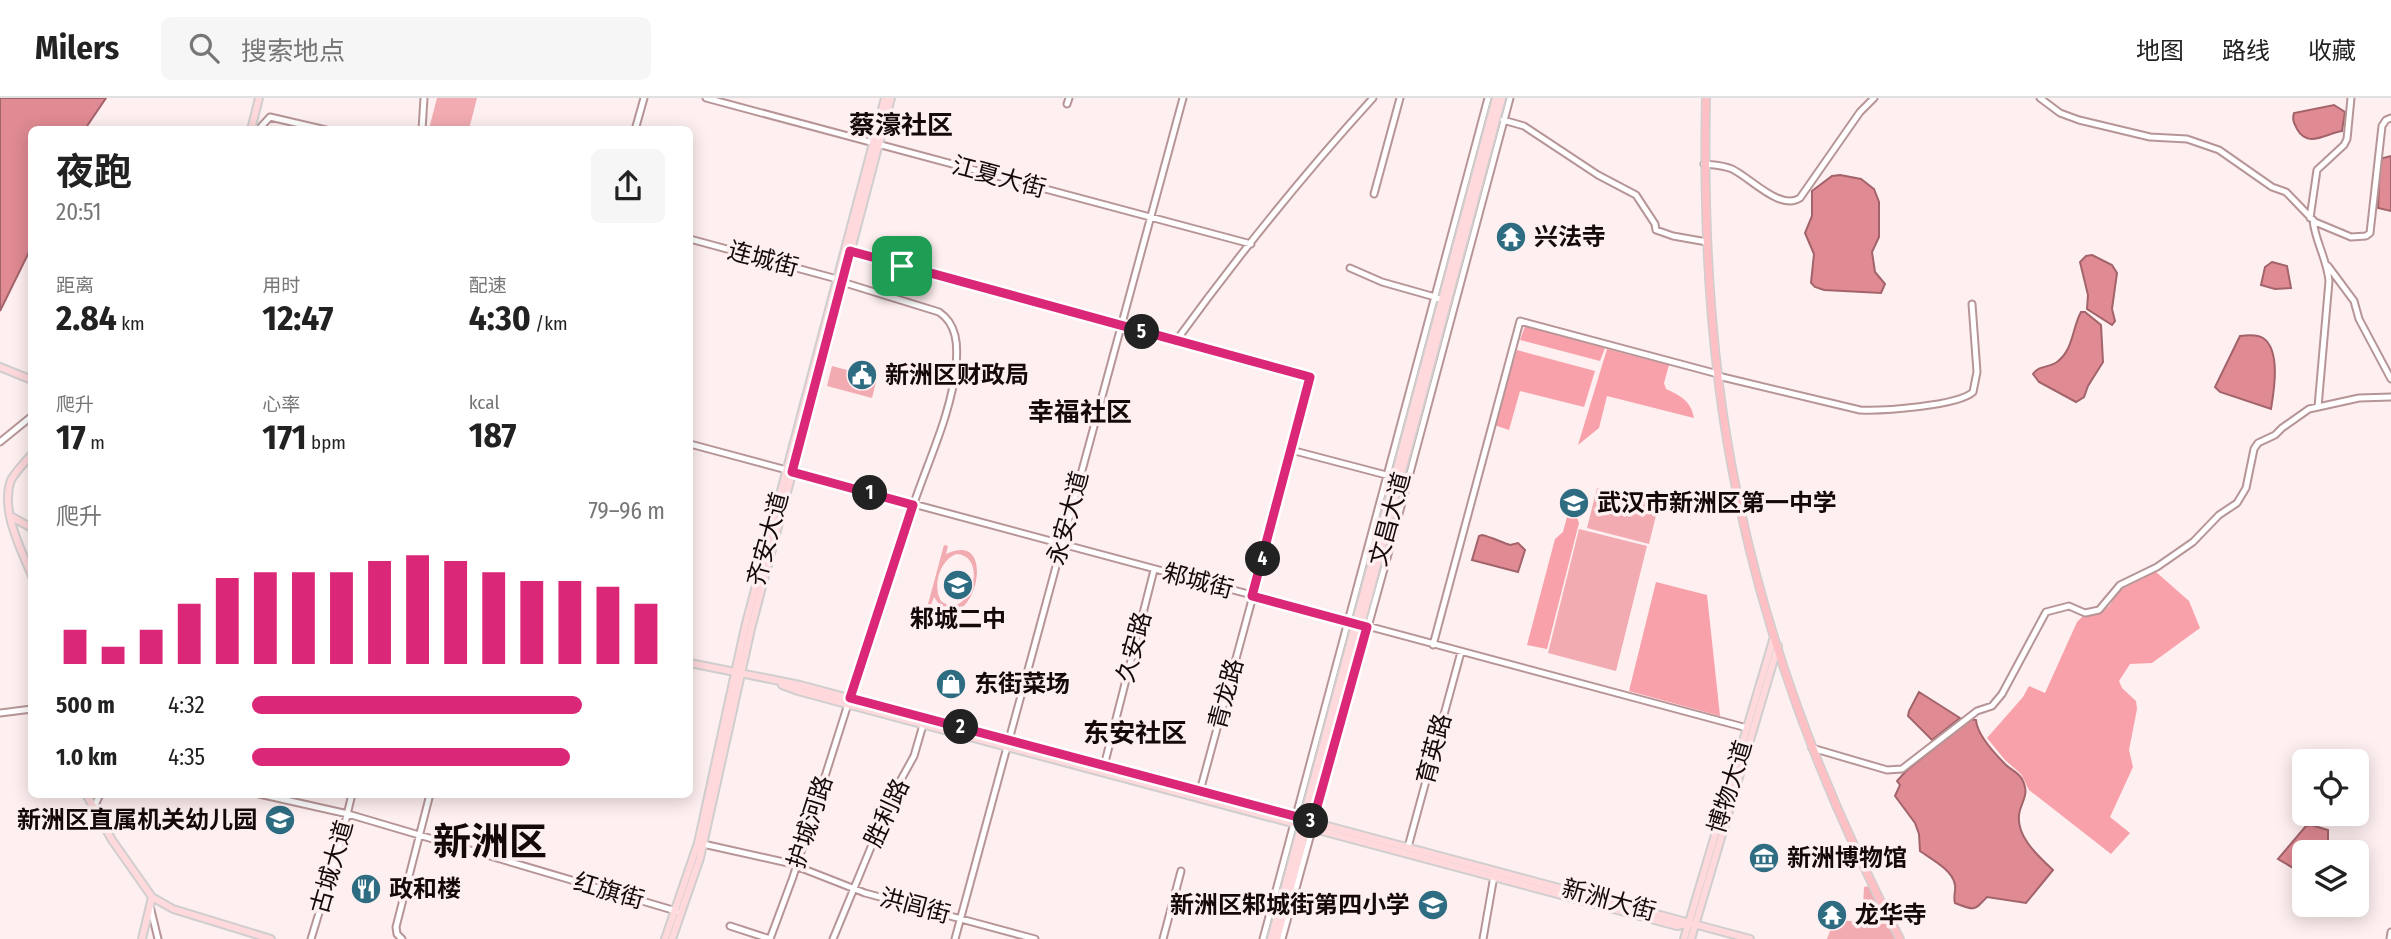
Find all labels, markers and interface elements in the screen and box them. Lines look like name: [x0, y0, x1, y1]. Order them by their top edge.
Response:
search box: [161, 17, 651, 80]
text: Milers: [35, 28, 119, 68]
icon: search: [185, 29, 223, 67]
text: 搜索地点: [241, 36, 345, 67]
text: 地图: [2136, 37, 2184, 65]
text: 路线: [2222, 37, 2270, 65]
text: 收藏: [2308, 37, 2356, 65]
district label: 蔡濠社区: [849, 110, 953, 141]
text: 夜跑: [56, 149, 132, 195]
button: share: [591, 149, 665, 223]
street label: 江夏大街: [949, 151, 1049, 203]
text: 20:51: [56, 198, 102, 226]
temple icon: 兴法寺: [1494, 220, 1528, 254]
place label: 兴法寺: [1534, 223, 1606, 251]
street label: 连城街: [725, 236, 801, 282]
pin: [872, 236, 932, 296]
icon: arrive: [883, 247, 921, 285]
text: 距离: [56, 274, 94, 297]
text: 用时: [262, 274, 300, 297]
text: 配速: [469, 274, 507, 297]
text: 2.84: [56, 297, 117, 339]
text: 12:47: [262, 297, 333, 339]
text: 4:30: [469, 297, 531, 339]
text: km: [117, 312, 145, 335]
text: /km: [531, 312, 568, 335]
pin: 5: [1124, 314, 1160, 350]
text: 5: [1137, 320, 1146, 343]
public building icon: 新洲区财政局: [845, 358, 879, 392]
place label: 新洲区财政局: [885, 361, 1029, 389]
text: kcal: [469, 391, 499, 414]
text: 爬升: [56, 393, 94, 416]
text: 心率: [262, 393, 300, 416]
district label: 幸福社区: [1028, 397, 1132, 428]
text: 187: [469, 414, 516, 456]
text: 17: [56, 416, 86, 458]
text: 171: [262, 416, 307, 458]
text: m: [86, 431, 105, 454]
text: bpm: [307, 431, 346, 454]
street label: 永安大道: [1042, 468, 1094, 568]
street label: 文昌大道: [1364, 469, 1416, 569]
pin: 1: [852, 476, 888, 510]
text: 1: [865, 481, 874, 504]
school or university icon: 武汉市新洲区第一中学: [1557, 486, 1591, 520]
street label: 齐安大道: [742, 489, 794, 589]
place label: 武汉市新洲区第一中学: [1597, 489, 1837, 517]
text: 79–96 m: [589, 497, 665, 525]
text: 爬升: [56, 502, 102, 530]
pin: 4: [1246, 542, 1280, 576]
text: 4: [1258, 547, 1267, 570]
street label: 邾城街: [1160, 558, 1236, 604]
school or university icon: 邾城二中: [941, 568, 975, 602]
place label: 邾城二中: [910, 605, 1006, 633]
street label: 久安路: [1111, 609, 1157, 685]
street label: 青龙路: [1203, 656, 1249, 732]
shop icon: 东街菜场: [934, 667, 968, 701]
place label: 东街菜场: [974, 670, 1070, 698]
text: 500 m: [56, 691, 115, 719]
text: 4:32: [168, 691, 205, 719]
pin: 2: [944, 710, 978, 744]
street label: 育英路: [1411, 711, 1457, 787]
text: 2: [956, 715, 965, 738]
district label: 东安社区: [1083, 718, 1187, 749]
street label: 博物大道: [1703, 737, 1757, 837]
text: 1.0 km: [56, 743, 117, 771]
text: 4:35: [168, 743, 205, 771]
map controls: [2292, 749, 2369, 917]
button: locate: [2292, 749, 2369, 826]
street label: 护城河路: [782, 772, 838, 872]
street label: 胜利路: [859, 774, 915, 852]
school or university icon: 新洲区直属机关幼儿园: [263, 803, 297, 837]
pin: 3: [1294, 804, 1328, 838]
place label: 新洲区直属机关幼儿园: [17, 806, 257, 834]
text: 3: [1306, 809, 1315, 832]
street label: 古城大道: [305, 817, 359, 917]
district label: 新洲区: [433, 819, 547, 865]
button: layers: [2292, 840, 2369, 917]
museum icon: 新洲博物馆: [1747, 841, 1781, 875]
place label: 新洲博物馆: [1787, 844, 1907, 872]
street label: 红旗街: [571, 868, 647, 914]
restaurant icon: 政和楼: [349, 872, 383, 906]
street label: 新洲大街: [1559, 874, 1659, 926]
place label: 政和楼: [389, 875, 461, 903]
street label: 洪闾街: [877, 883, 953, 929]
school or university icon: 新洲区邾城街第四小学: [1416, 888, 1450, 922]
place label: 新洲区邾城街第四小学: [1170, 891, 1410, 919]
temple icon: 龙华寺: [1815, 898, 1849, 932]
place label: 龙华寺: [1855, 901, 1927, 929]

